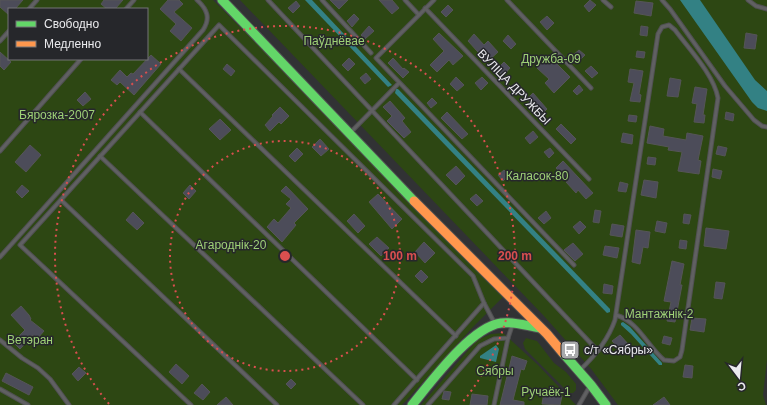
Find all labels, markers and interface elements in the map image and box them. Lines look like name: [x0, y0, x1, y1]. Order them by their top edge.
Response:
legend: [8, 8, 148, 60]
text: Свободно: [44, 17, 99, 31]
park label: Паўднёвае: [303, 34, 365, 48]
text: Медленно: [44, 37, 101, 51]
street label: ВУЛІЦА ДРУЖБЫ: [474, 46, 554, 128]
park label: Дружба-09: [521, 52, 581, 66]
park label: Бярозка-2007: [19, 108, 95, 122]
park label: Каласок-80: [506, 169, 569, 183]
park label: Агароднік-20: [196, 238, 267, 252]
centre of rings: [278, 249, 292, 263]
text: 100 m: [383, 249, 417, 263]
text: 200 m: [498, 249, 532, 263]
park label: Мантажнік-2: [625, 307, 694, 321]
park label: Ветэран: [7, 333, 53, 347]
bus stop icon: с/т «Сябры»: [559, 339, 581, 361]
place label: с/т «Сябры»: [584, 343, 653, 357]
north arrow: [719, 357, 759, 397]
park label: Сябры: [476, 364, 514, 378]
text: С: [736, 380, 747, 393]
park label: Ручаёк-1: [521, 385, 571, 399]

